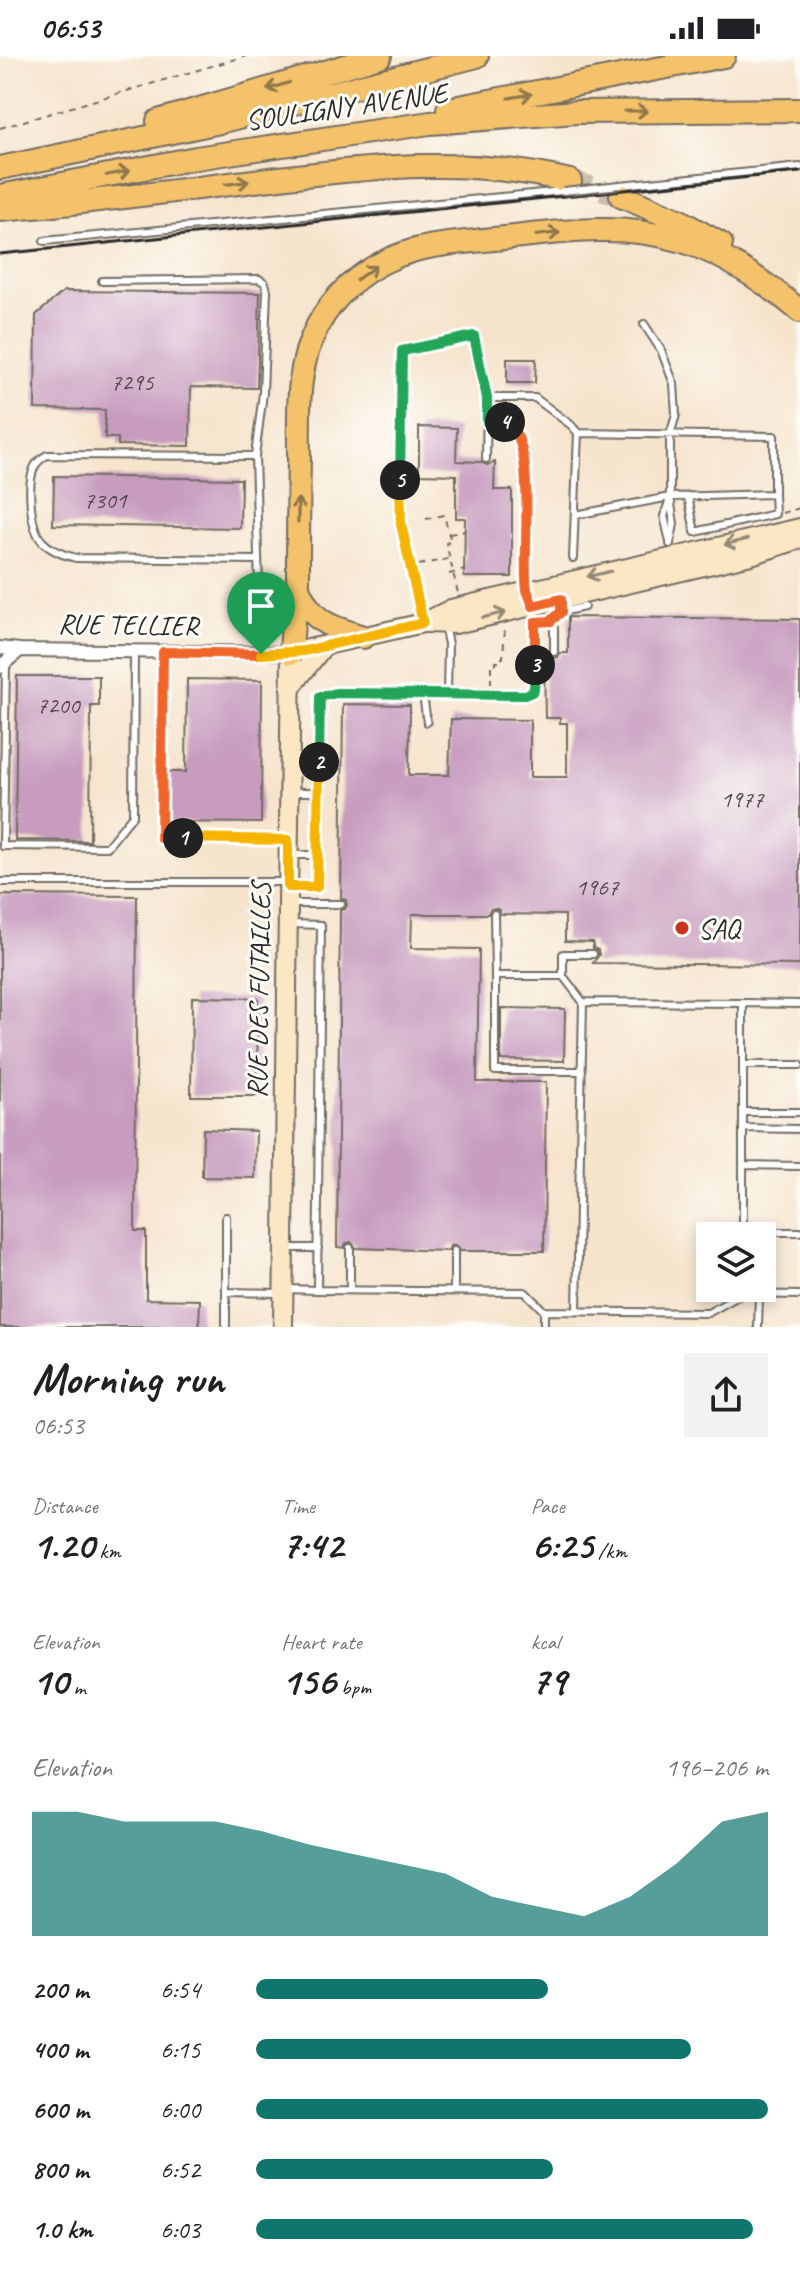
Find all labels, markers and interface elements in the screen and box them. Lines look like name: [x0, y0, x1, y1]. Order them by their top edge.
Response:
text: 06:53: [40, 9, 100, 47]
street label: SOULIGNY AVENUE: [243, 75, 452, 138]
one-way arrow: [266, 79, 292, 94]
one-way arrow: [507, 87, 532, 102]
one-way arrow: [622, 103, 649, 119]
one-way arrow: [104, 164, 130, 179]
one-way arrow: [223, 175, 249, 190]
one-way arrow: [534, 226, 561, 241]
one-way arrow: [354, 265, 376, 281]
house number: 7295: [110, 367, 155, 397]
pin: 4: [485, 402, 525, 442]
text: 4: [500, 408, 510, 436]
pin: 5: [380, 460, 420, 500]
text: 5: [395, 466, 405, 494]
house number: 7301: [83, 485, 128, 515]
one-way arrow: [290, 497, 306, 524]
one-way arrow: [724, 536, 749, 551]
one-way arrow: [587, 567, 613, 582]
pin: [227, 572, 295, 654]
icon: arrive: [239, 584, 283, 628]
street label: RUE TELLIER: [58, 606, 201, 643]
one-way arrow: [481, 607, 506, 622]
pin: 3: [515, 645, 555, 685]
text: 3: [530, 651, 540, 679]
house number: 7200: [36, 690, 82, 720]
pin: 2: [299, 742, 339, 782]
text: 2: [314, 748, 324, 776]
house number: 1977: [720, 784, 765, 814]
pin: 1: [163, 818, 203, 858]
text: 1: [178, 824, 188, 852]
house number: 1967: [575, 872, 620, 902]
street label: RUE DES FUTAILLES: [239, 878, 278, 1098]
place label: SAQ: [698, 911, 742, 946]
marker: SAQ: [673, 919, 691, 937]
map controls: [696, 1222, 776, 1302]
button: layers: [696, 1222, 776, 1302]
text: Morning run: [32, 1351, 224, 1406]
button: share: [684, 1353, 768, 1437]
text: 06:53: [32, 1409, 84, 1442]
text: Distance: [32, 1492, 98, 1520]
text: Time: [281, 1492, 315, 1520]
text: Pace: [531, 1492, 565, 1520]
text: 1.20: [32, 1520, 94, 1570]
text: 7:42: [281, 1520, 343, 1570]
text: 6:25: [531, 1520, 593, 1570]
text: km: [94, 1537, 121, 1565]
text: /km: [593, 1537, 627, 1565]
text: Elevation: [32, 1628, 100, 1656]
text: Heart rate: [281, 1628, 362, 1656]
text: kcal: [531, 1628, 560, 1656]
text: 10: [32, 1656, 68, 1706]
text: 156: [281, 1656, 336, 1706]
text: 79: [531, 1656, 566, 1706]
text: m: [68, 1673, 86, 1701]
text: bpm: [336, 1673, 371, 1701]
text: Elevation: [32, 1751, 112, 1784]
text: 196–206 m: [665, 1751, 768, 1784]
text: 200 m: [32, 1973, 88, 2006]
text: 6:54: [160, 1973, 200, 2006]
text: 400 m: [32, 2033, 88, 2066]
text: 6:15: [160, 2033, 200, 2066]
text: 600 m: [32, 2093, 89, 2126]
text: 6:00: [160, 2093, 200, 2126]
text: 800 m: [32, 2153, 88, 2186]
text: 6:52: [160, 2153, 200, 2186]
text: 1.0 km: [32, 2213, 92, 2246]
text: 6:03: [160, 2213, 200, 2246]

